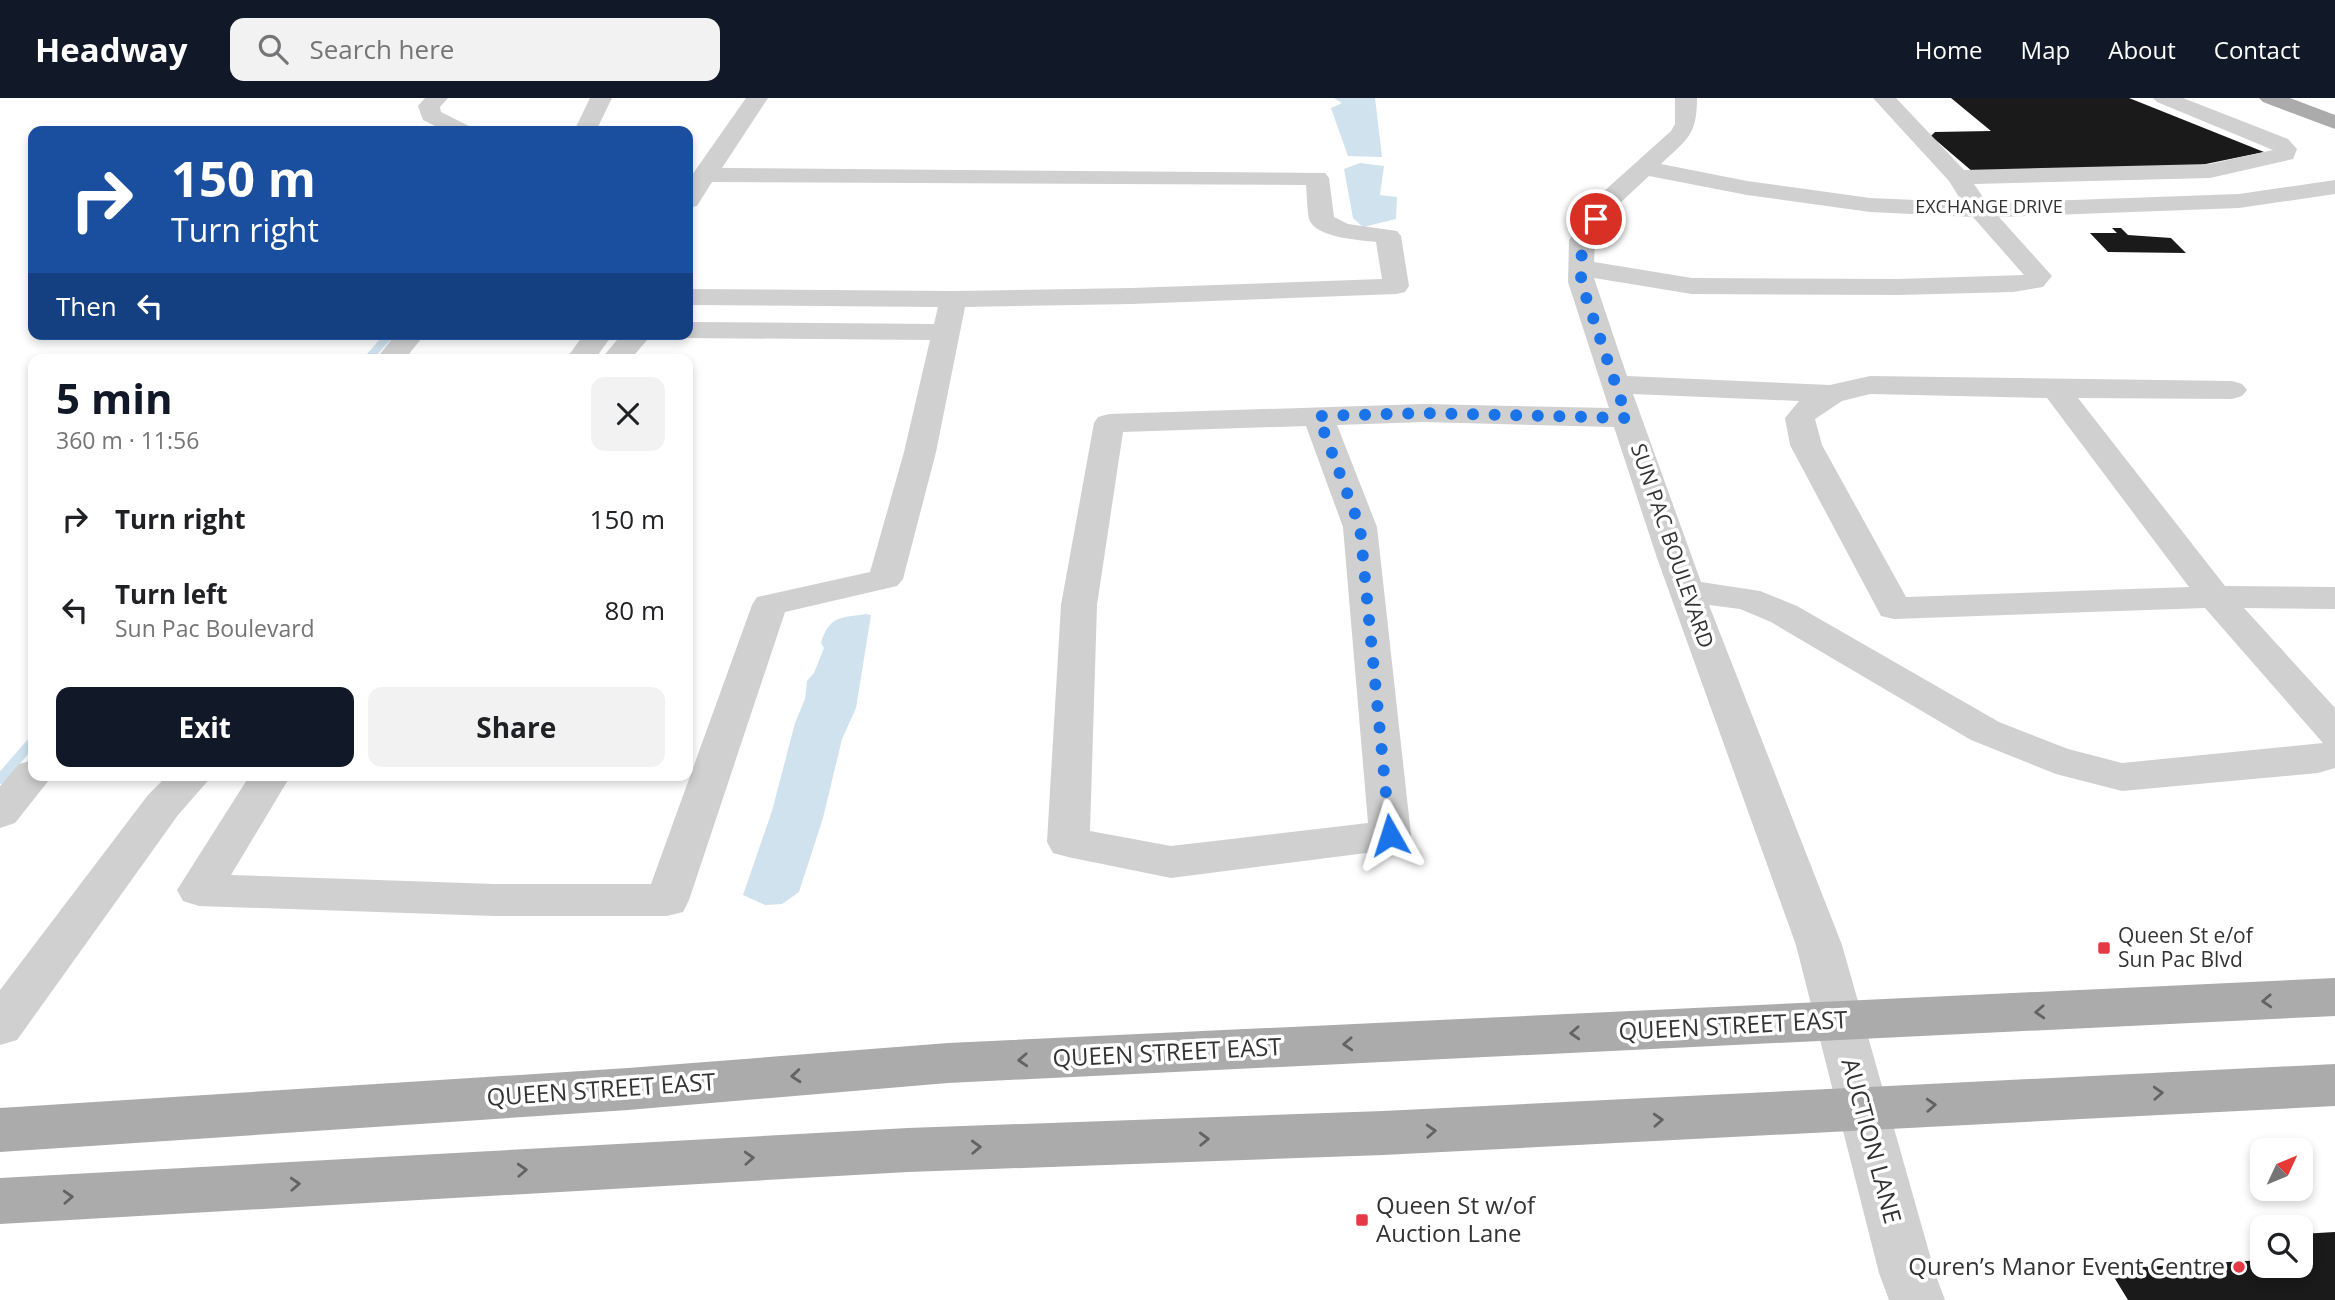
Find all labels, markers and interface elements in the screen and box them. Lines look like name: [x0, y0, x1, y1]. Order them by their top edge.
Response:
search box: [230, 18, 720, 81]
text: Headway: [35, 27, 188, 72]
icon: search: [254, 30, 292, 68]
text: Search here: [310, 31, 454, 67]
text: Home: [1915, 33, 1983, 66]
text: Map: [2021, 33, 2070, 66]
text: About: [2108, 33, 2176, 66]
text: Contact: [2214, 33, 2300, 66]
text: 150 m: [171, 145, 316, 211]
icon: right: [56, 154, 147, 245]
pin: [1566, 189, 1626, 249]
street label: EXCHANGE DRIVE: [1915, 194, 2063, 218]
icon: arrive: [1577, 200, 1615, 238]
text: Turn right: [171, 208, 319, 251]
icon: left: [131, 287, 169, 325]
text: Then: [56, 288, 117, 324]
text: 5 min: [56, 369, 173, 426]
button: close: [591, 377, 665, 451]
text: 360 m · 11:56: [56, 424, 199, 456]
street label: SUN PAC BOULEVARD: [1625, 440, 1721, 652]
icon: right: [56, 500, 94, 538]
text: Turn right: [115, 501, 246, 537]
text: 150 m: [590, 501, 665, 537]
text: Turn left: [115, 576, 227, 612]
icon: left: [56, 591, 94, 629]
text: 80 m: [604, 592, 665, 628]
text: Sun Pac Boulevard: [115, 612, 315, 644]
button: Exit: [56, 687, 354, 767]
button: Share: [368, 687, 665, 767]
position arrow: [1353, 798, 1427, 872]
place label: Queen St e/of Sun Pac Blvd: [2118, 921, 2255, 973]
marker: Queen St e/of Sun Pac Blvd: [2096, 940, 2112, 956]
one-way arrow: [2261, 993, 2272, 1008]
street label: QUEEN STREET EAST: [1618, 1002, 1848, 1047]
one-way arrow: [2034, 1004, 2045, 1019]
one-way arrow: [1569, 1026, 1580, 1041]
street label: QUEEN STREET EAST: [1052, 1029, 1282, 1074]
one-way arrow: [1342, 1037, 1353, 1052]
one-way arrow: [1017, 1052, 1028, 1067]
street label: AUCTION LANE: [1835, 1054, 1910, 1227]
street label: QUEEN STREET EAST: [485, 1064, 716, 1113]
one-way arrow: [790, 1068, 801, 1083]
one-way arrow: [2153, 1086, 2164, 1101]
one-way arrow: [1926, 1098, 1937, 1113]
one-way arrow: [1653, 1113, 1664, 1128]
one-way arrow: [1426, 1123, 1437, 1138]
one-way arrow: [1198, 1132, 1209, 1147]
north arrow: [2250, 1138, 2314, 1200]
map controls: [2250, 1138, 2313, 1278]
one-way arrow: [971, 1140, 982, 1155]
one-way arrow: [744, 1151, 755, 1166]
one-way arrow: [517, 1163, 528, 1178]
one-way arrow: [290, 1176, 301, 1191]
place label: Queen St w/of Auction Lane: [1376, 1188, 1537, 1249]
one-way arrow: [63, 1190, 74, 1205]
marker: Queen St w/of Auction Lane: [1354, 1212, 1370, 1228]
button: search: [2250, 1215, 2313, 1278]
place label: Quren’s Manor Event Centre: [1908, 1249, 2225, 1282]
marker: Quren’s Manor Event Centre: [2231, 1259, 2247, 1275]

